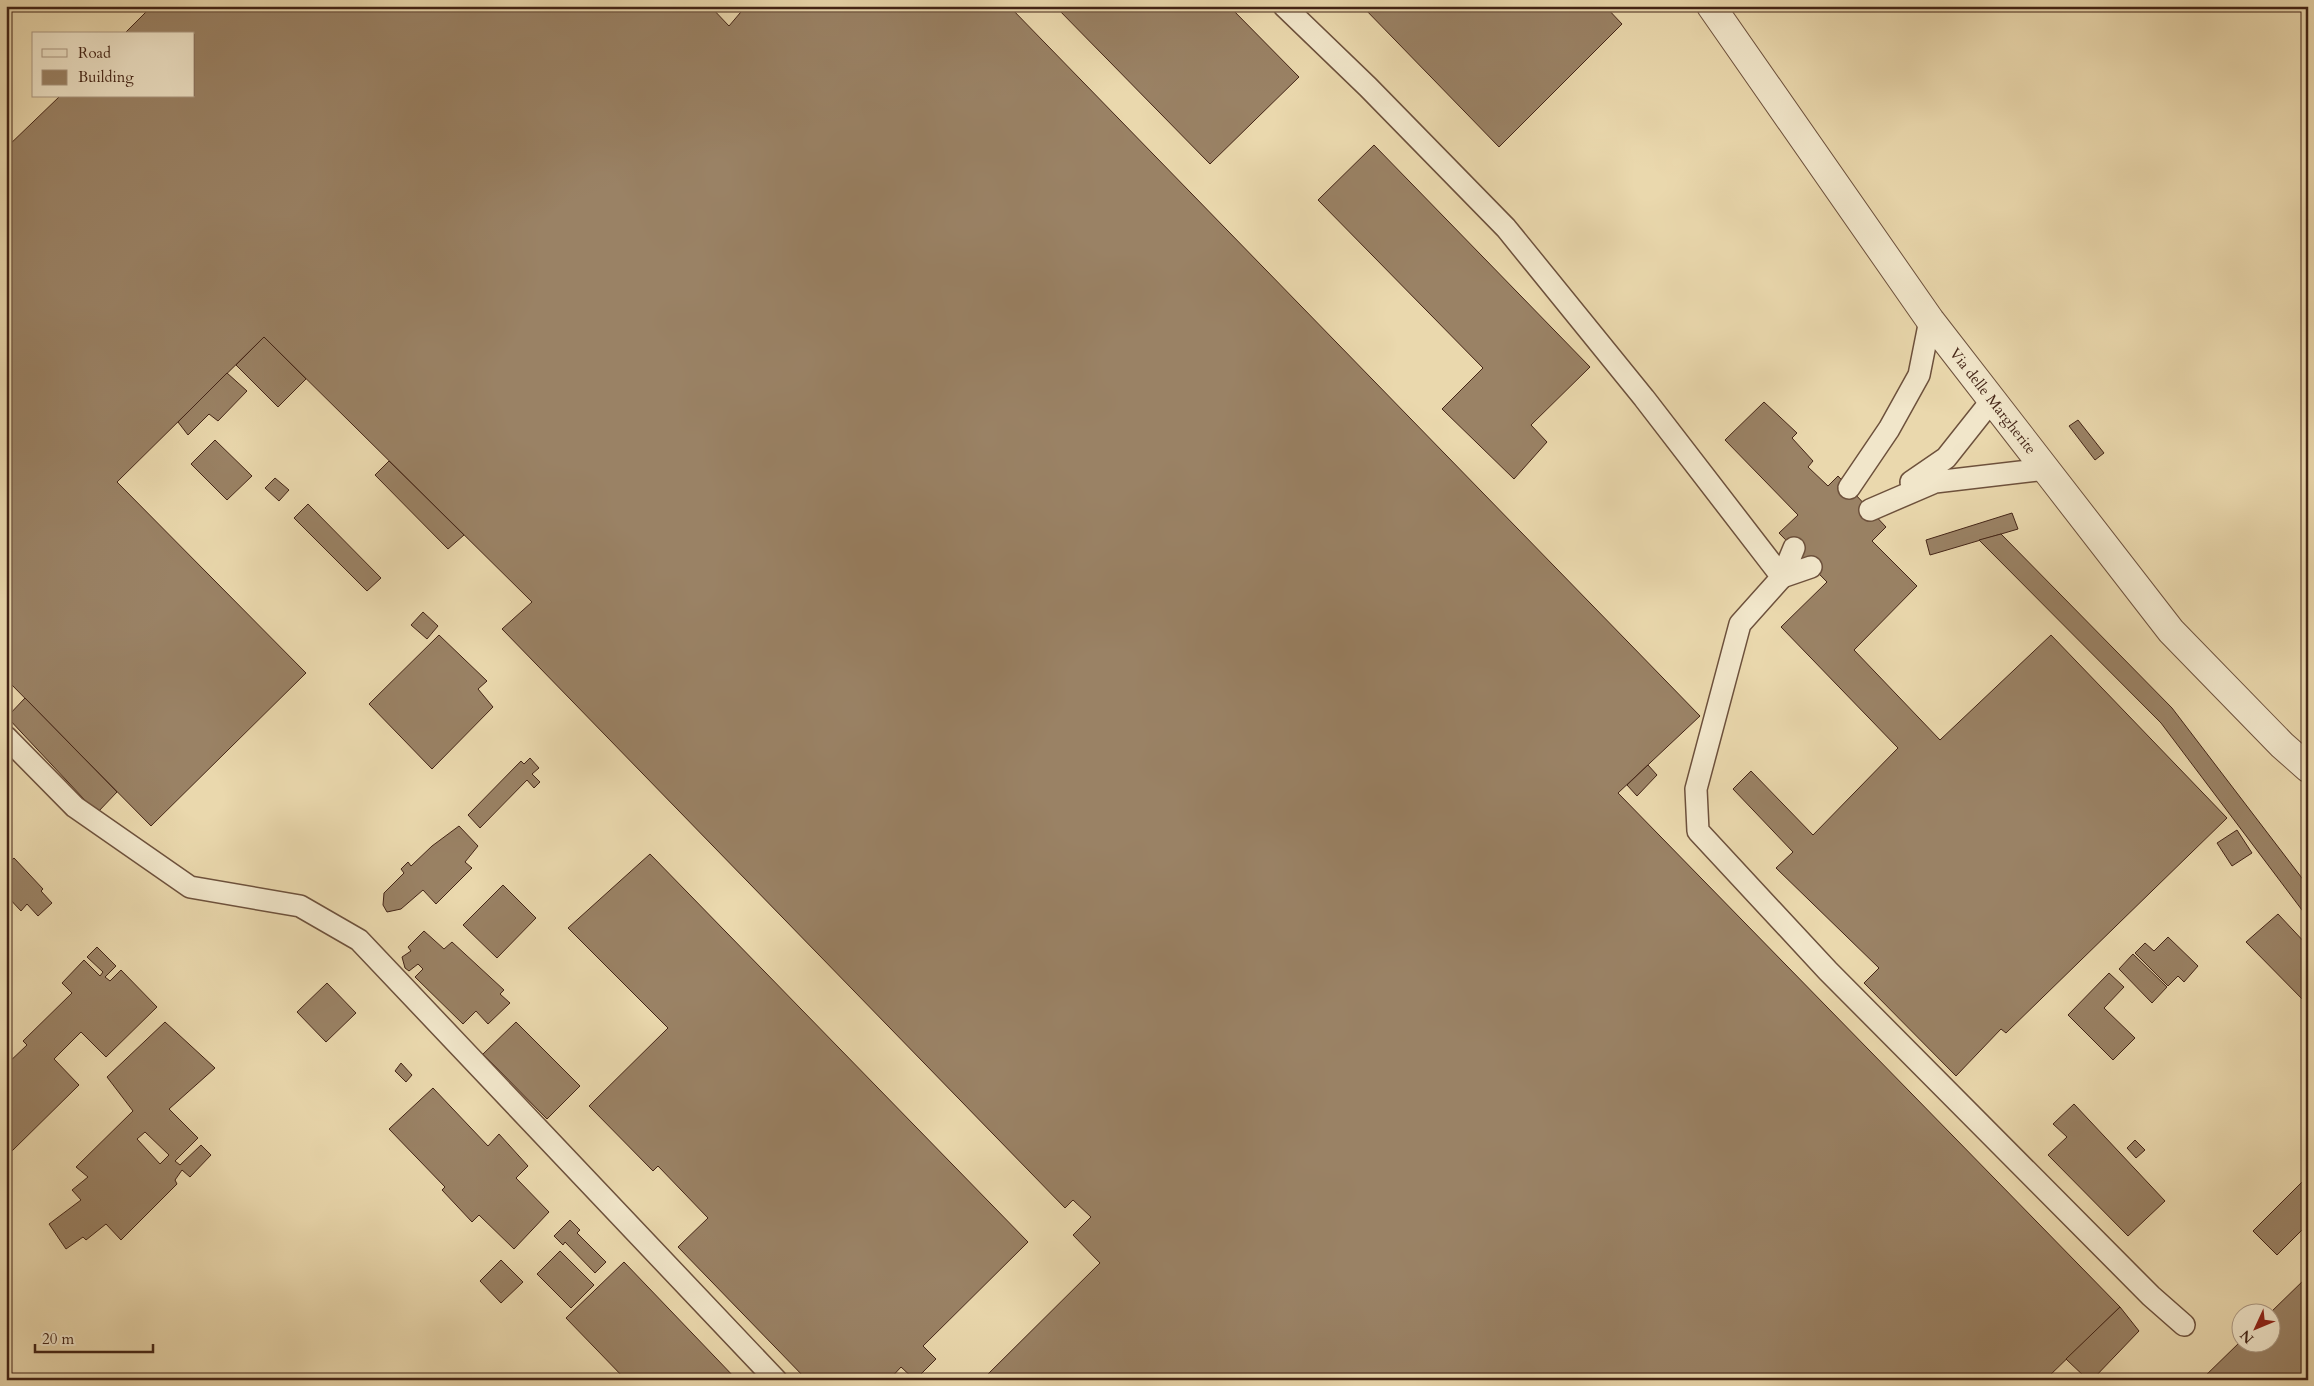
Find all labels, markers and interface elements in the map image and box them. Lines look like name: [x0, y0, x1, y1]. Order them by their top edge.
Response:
legend: [32, 32, 195, 98]
text: Road: [78, 43, 111, 63]
text: Building: [78, 67, 134, 87]
street label: Via delle Margherite: [1945, 344, 2041, 458]
north arrow: [2232, 1304, 2282, 1354]
scale bar: [35, 1321, 152, 1353]
text: N: [2236, 1326, 2258, 1348]
text: 20 m: [42, 1329, 74, 1349]

